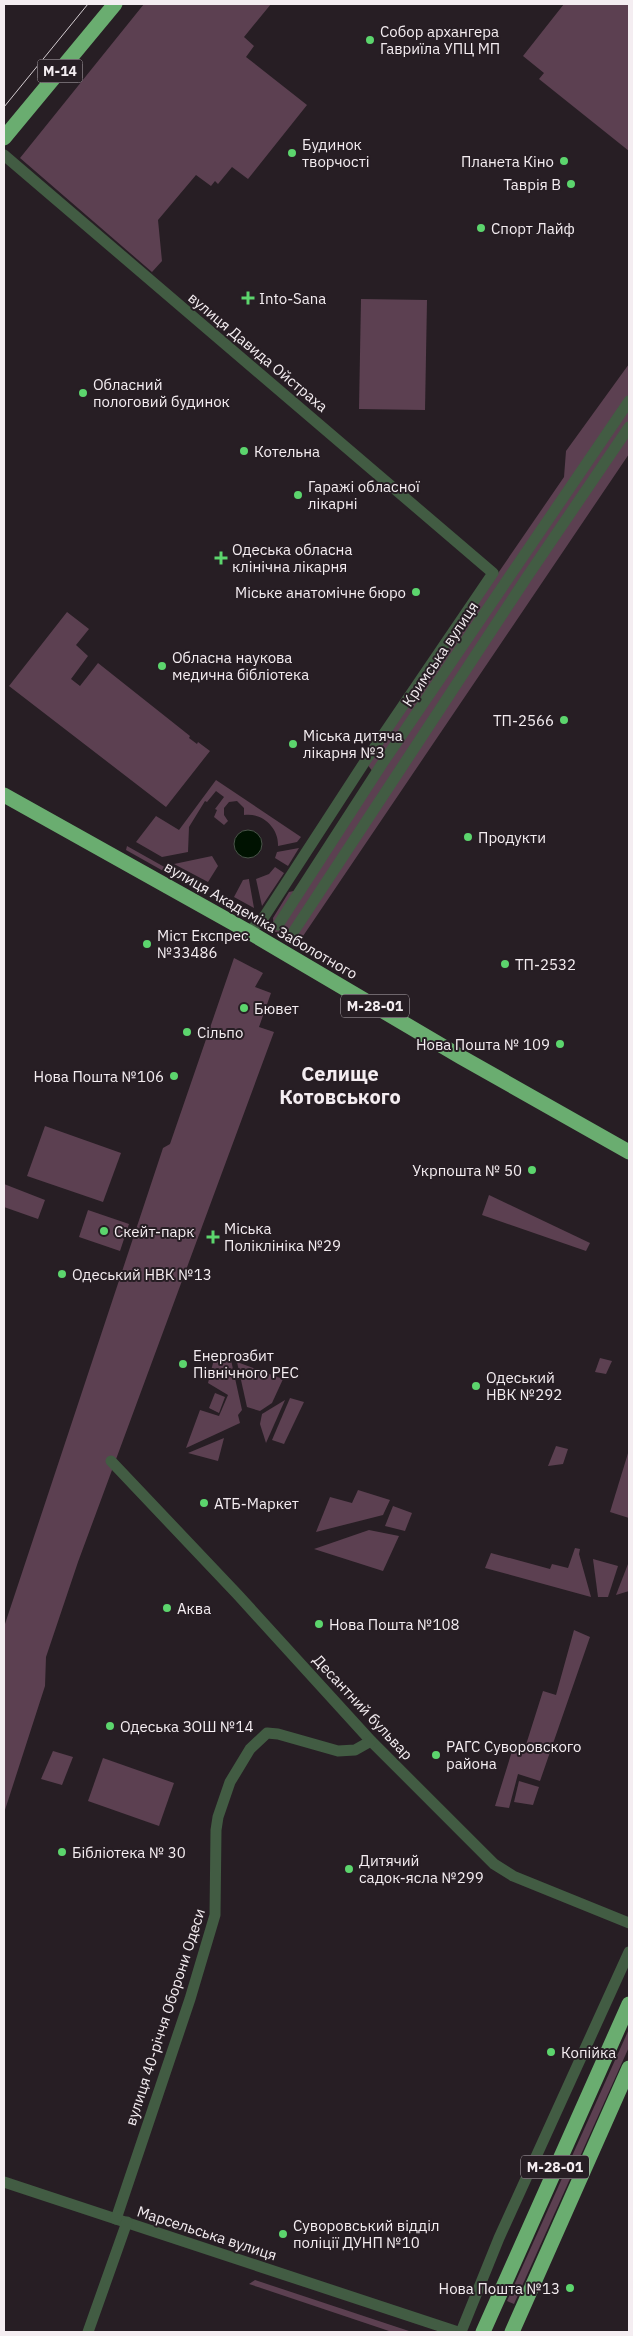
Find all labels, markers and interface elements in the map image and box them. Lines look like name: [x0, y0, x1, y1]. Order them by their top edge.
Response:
place label: Собор архангера Гавриїла УПЦ МП: [380, 22, 500, 58]
marker: Собор архангера Гавриїла УПЦ МП: [364, 34, 376, 46]
road number: М-14: [38, 59, 82, 82]
place label: Будинок творчості: [302, 135, 369, 171]
marker: Будинок творчості: [286, 147, 298, 159]
place label: Планета Кіно: [461, 152, 554, 171]
marker: Планета Кіно: [558, 155, 570, 167]
place label: Таврія В: [503, 175, 561, 194]
marker: Таврія В: [565, 178, 577, 190]
place label: Спорт Лайф: [491, 219, 575, 238]
marker: Спорт Лайф: [475, 222, 487, 234]
street label: вулиця Давида Ойстраха: [184, 288, 332, 416]
place label: Into-Sana: [259, 289, 326, 308]
marker: Into-Sana: [241, 291, 255, 305]
place label: Обласний пологовий будинок: [93, 375, 230, 411]
marker: Обласний пологовий будинок: [77, 387, 89, 399]
place label: Котельна: [254, 442, 320, 461]
marker: Котельна: [238, 445, 250, 457]
place label: Гаражі обласної лікарні: [308, 477, 420, 513]
marker: Гаражі обласної лікарні: [292, 489, 304, 501]
place label: Одеська обласна клінічна лікарня: [232, 540, 352, 576]
marker: Одеська обласна клінічна лікарня: [214, 551, 228, 565]
place label: Міське анатомічне бюро: [235, 583, 406, 602]
marker: Міське анатомічне бюро: [410, 586, 422, 598]
street label: Кримська вулиця: [398, 598, 482, 710]
place label: Обласна наукова медична бібліотека: [172, 648, 309, 684]
marker: Обласна наукова медична бібліотека: [156, 660, 168, 672]
place label: ТП-2566: [493, 711, 554, 730]
marker: ТП-2566: [558, 714, 570, 726]
place label: Міська дитяча лікарня №3: [303, 726, 403, 762]
marker: Міська дитяча лікарня №3: [287, 738, 299, 750]
place label: Продукти: [478, 828, 546, 847]
marker: Продукти: [462, 831, 474, 843]
street label: вулиця Академіка Заболотного: [161, 857, 361, 983]
place label: Міст Експрес №33486: [157, 926, 249, 962]
marker: Міст Експрес №33486: [141, 938, 153, 950]
place label: ТП-2532: [515, 955, 576, 974]
marker: ТП-2532: [499, 958, 511, 970]
road number: М-28-01: [341, 994, 409, 1018]
place label: Бювет: [254, 999, 299, 1018]
marker: Бювет: [238, 1002, 250, 1014]
place label: Сільпо: [197, 1023, 243, 1042]
marker: Сільпо: [181, 1026, 193, 1038]
place label: Нова Пошта № 109: [416, 1035, 550, 1054]
marker: Нова Пошта № 109: [554, 1038, 566, 1050]
district label: Селище Котовського: [279, 1060, 401, 1110]
place label: Нова Пошта №106: [34, 1067, 164, 1086]
marker: Нова Пошта №106: [168, 1070, 180, 1082]
place label: Укрпошта № 50: [412, 1161, 522, 1180]
marker: Укрпошта № 50: [526, 1164, 538, 1176]
place label: Міська Поліклініка №29: [224, 1219, 341, 1255]
place label: Скейт-парк: [114, 1222, 194, 1241]
marker: Скейт-парк: [98, 1225, 110, 1237]
marker: Міська Поліклініка №29: [206, 1230, 220, 1244]
place label: Одеський НВК №13: [72, 1265, 212, 1284]
marker: Одеський НВК №13: [56, 1268, 68, 1280]
place label: Енергозбит Північного РЕС: [193, 1346, 299, 1382]
marker: Енергозбит Північного РЕС: [177, 1358, 189, 1370]
place label: Одеський НВК №292: [486, 1368, 562, 1404]
marker: Одеський НВК №292: [470, 1380, 482, 1392]
place label: АТБ-Маркет: [214, 1494, 299, 1513]
marker: АТБ-Маркет: [198, 1497, 210, 1509]
place label: Аква: [177, 1599, 211, 1618]
marker: Аква: [161, 1602, 173, 1614]
place label: Нова Пошта №108: [329, 1615, 459, 1634]
marker: Нова Пошта №108: [313, 1618, 325, 1630]
street label: Десантний бульвар: [309, 1650, 417, 1764]
place label: Одеська ЗОШ №14: [120, 1717, 253, 1736]
marker: Одеська ЗОШ №14: [104, 1720, 116, 1732]
place label: РАГС Суворовского района: [446, 1737, 582, 1773]
marker: РАГС Суворовского района: [430, 1749, 442, 1761]
place label: Бібліотека № 30: [72, 1843, 186, 1862]
marker: Бібліотека № 30: [56, 1846, 68, 1858]
place label: Дитячий садок-ясла №299: [359, 1851, 484, 1887]
marker: Дитячий садок-ясла №299: [343, 1863, 355, 1875]
street label: вулиця 40-річчя Оборони Одеси: [121, 1906, 209, 2128]
place label: Копійка: [561, 2043, 616, 2062]
marker: Копійка: [545, 2046, 557, 2058]
road number: М-28-01: [521, 2156, 589, 2178]
street label: Марсельська вулиця: [135, 2201, 279, 2265]
place label: Суворовський відділ поліції ДУНП №10: [293, 2216, 439, 2252]
marker: Суворовський відділ поліції ДУНП №10: [277, 2228, 289, 2240]
place label: Нова Пошта №13: [439, 2279, 560, 2298]
marker: Нова Пошта №13: [564, 2282, 576, 2294]

